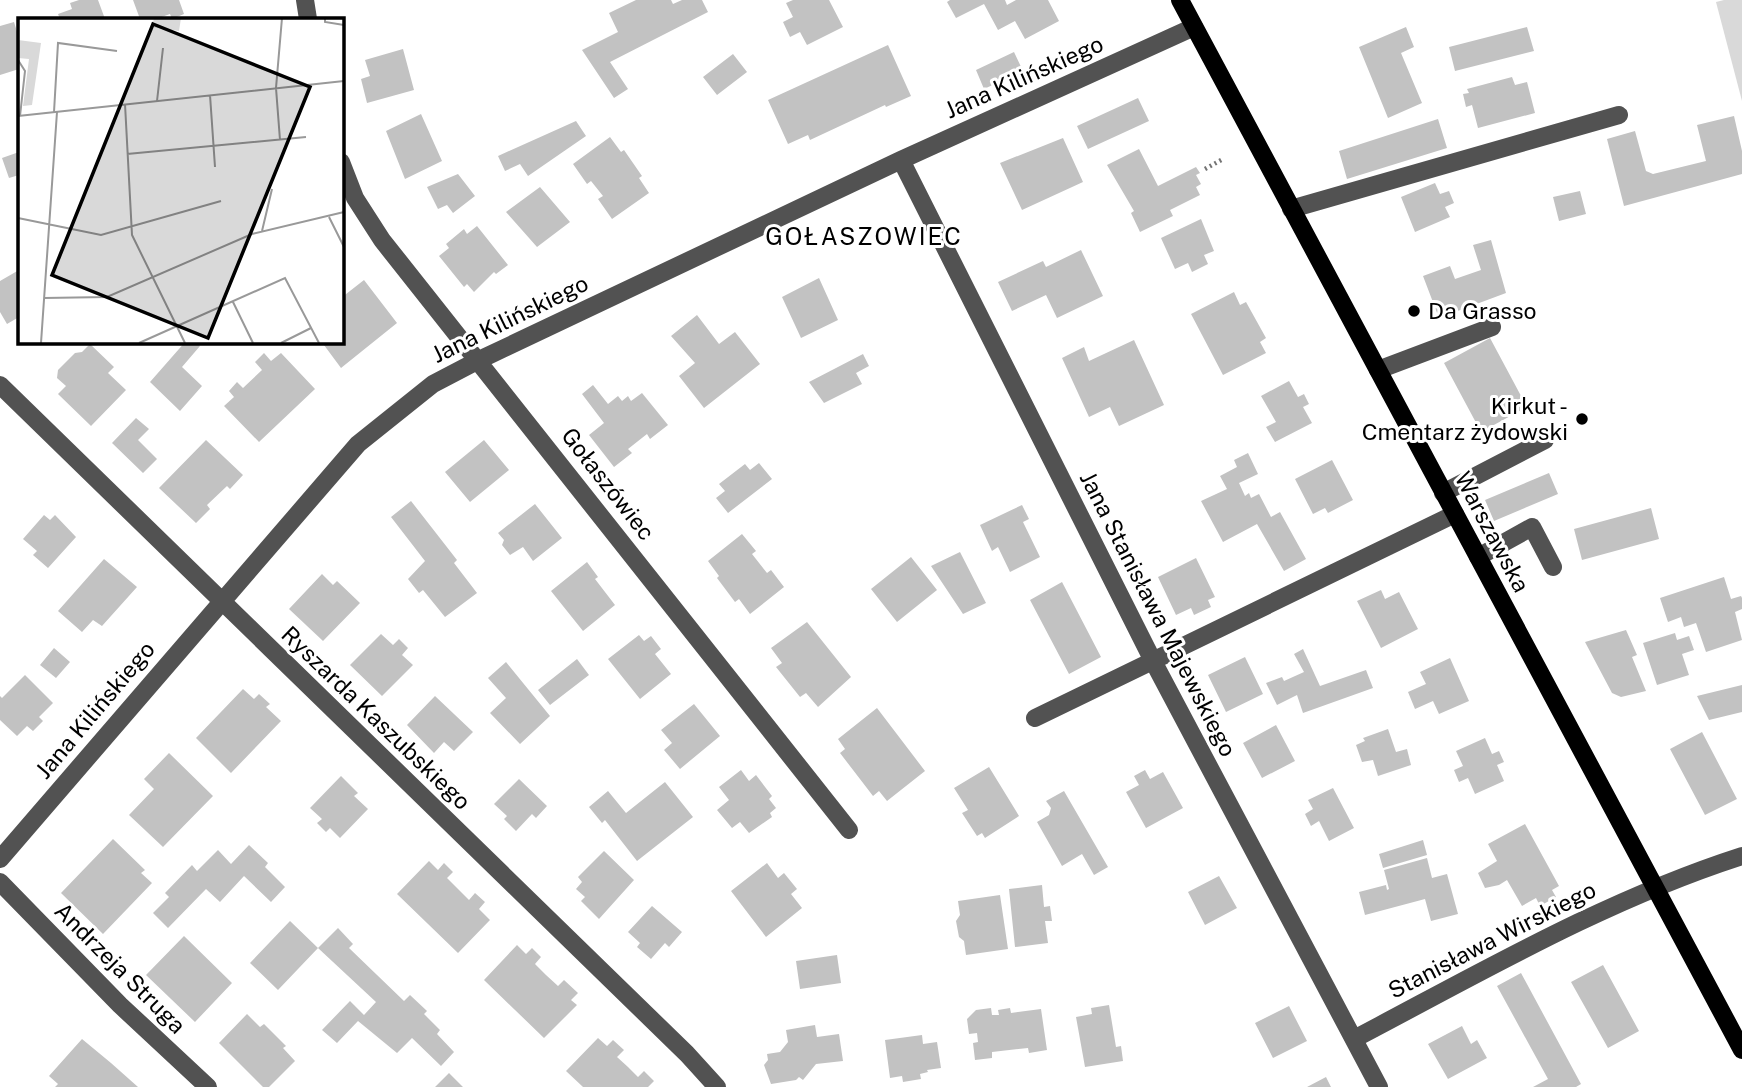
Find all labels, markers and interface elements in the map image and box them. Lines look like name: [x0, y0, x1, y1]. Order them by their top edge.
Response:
inset map: [18, 18, 343, 343]
street label: Jana Kilińskiego: [940, 29, 1107, 124]
district label: GOŁASZOWIEC: [765, 222, 963, 250]
street label: Jana Kilińskiego: [427, 269, 592, 368]
place label: Da Grasso: [1428, 297, 1537, 324]
marker: Da Grasso: [1406, 303, 1422, 319]
place label: Kirkut - Cmentarz żydowski: [1362, 392, 1568, 445]
marker: Kirkut - Cmentarz żydowski: [1574, 411, 1590, 427]
street label: Gołaszówiec: [556, 422, 661, 545]
street label: Jana Stanisława Majewskiego: [1075, 467, 1242, 761]
street label: Warszawska: [1449, 467, 1535, 597]
street label: Ryszarda Kaszubskiego: [276, 620, 476, 815]
street label: Jana Kilińskiego: [29, 636, 160, 784]
street label: Stanisława Wirskiego: [1383, 875, 1600, 1004]
street label: Andrzeja Struga: [49, 897, 191, 1039]

